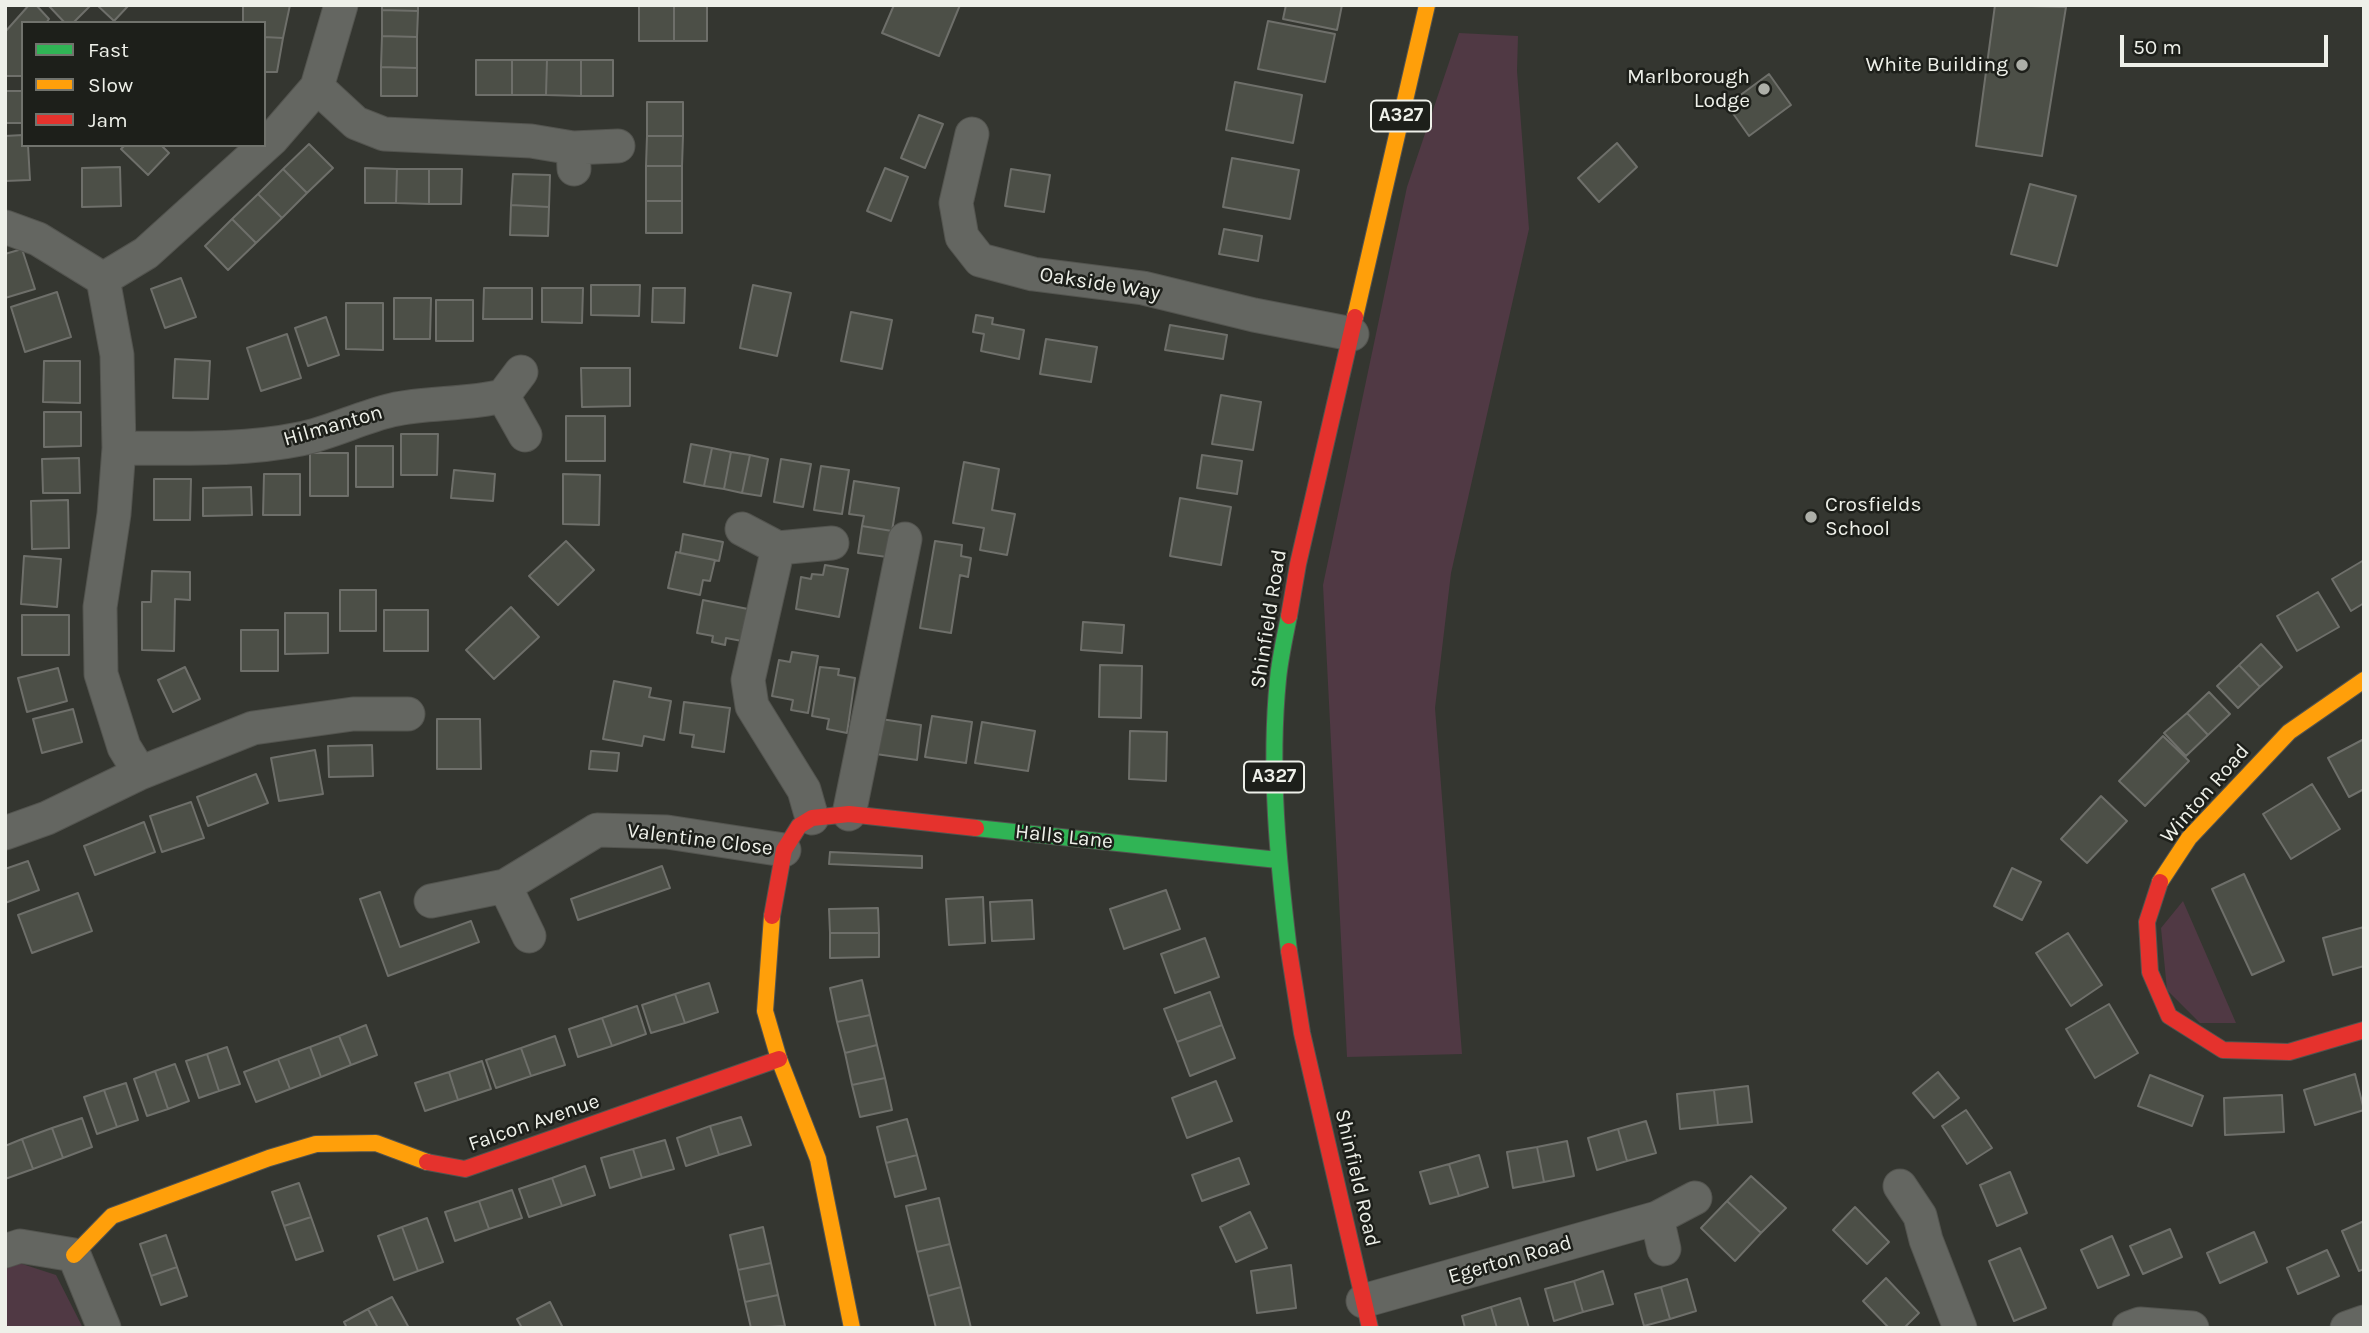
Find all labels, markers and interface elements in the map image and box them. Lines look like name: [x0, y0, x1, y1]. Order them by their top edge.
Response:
legend: [21, 21, 266, 147]
scale bar: [2124, 21, 2332, 65]
text: 50 m: [2133, 35, 2182, 59]
text: Fast: [88, 38, 129, 62]
place label: White Building: [1865, 52, 2008, 78]
marker: White Building: [2014, 57, 2030, 73]
place label: Marlborough Lodge: [1627, 64, 1750, 114]
text: Slow: [88, 73, 133, 97]
marker: Marlborough Lodge: [1756, 81, 1772, 97]
road number: A327: [1371, 100, 1431, 132]
text: Jam: [88, 108, 128, 132]
street label: Oakside Way: [1038, 262, 1162, 306]
street label: Hilmanton: [280, 400, 386, 452]
place label: Crosfields School: [1825, 492, 1922, 542]
marker: Crosfields School: [1803, 509, 1819, 525]
street label: Shinfield Road: [1246, 548, 1292, 690]
street label: Winton Road: [2155, 739, 2255, 849]
road number: A327: [1244, 762, 1304, 792]
street label: Valentine Close: [626, 819, 774, 861]
street label: Halls Lane: [1014, 819, 1114, 855]
street label: Falcon Avenue: [465, 1089, 603, 1157]
street label: Shinfield Road: [1329, 1107, 1385, 1249]
street label: Egerton Road: [1445, 1230, 1575, 1290]

